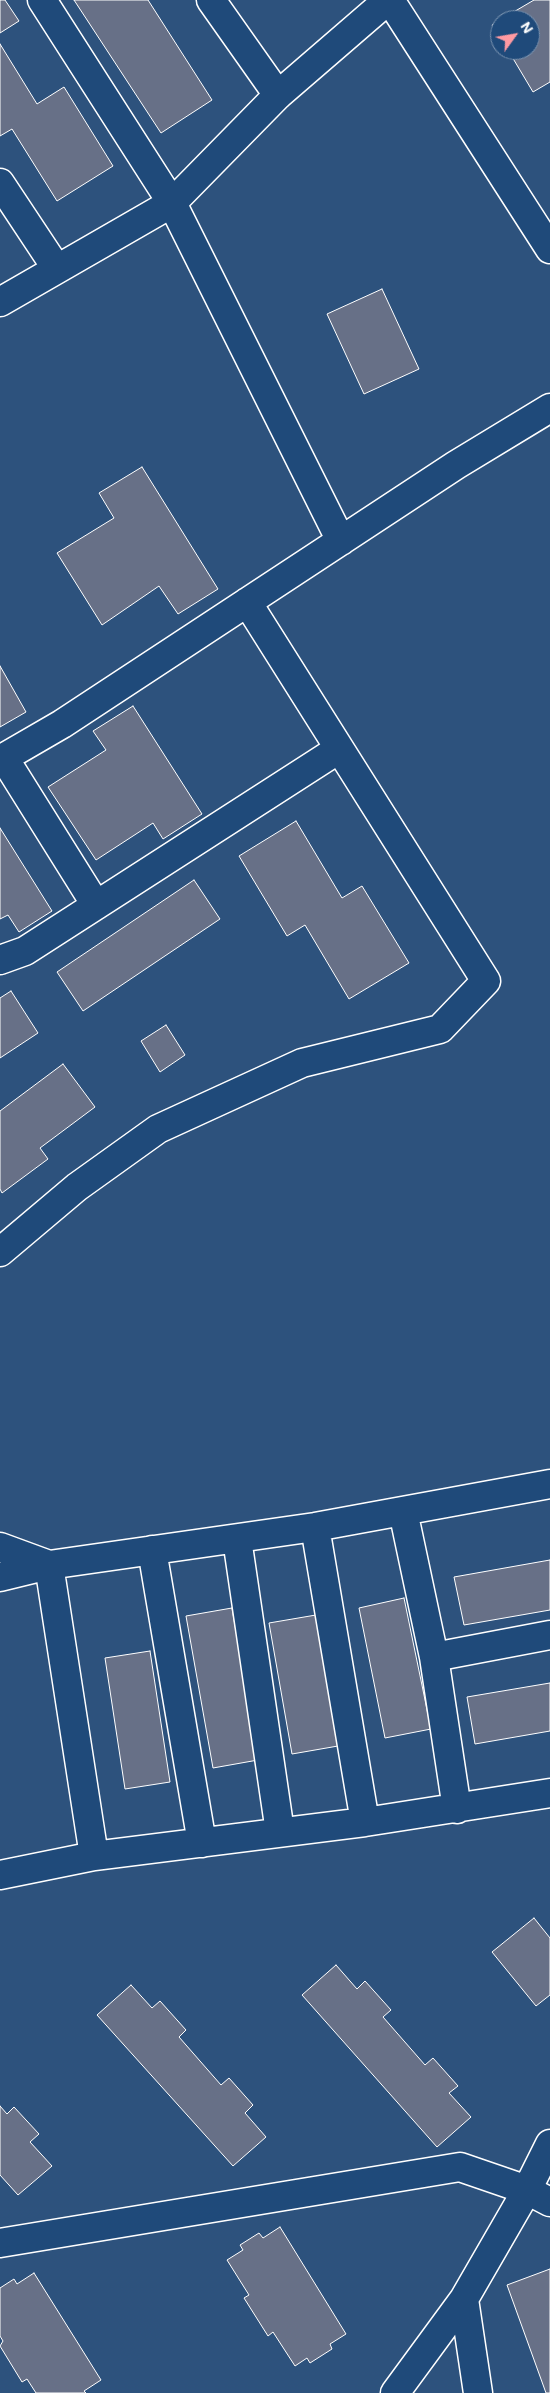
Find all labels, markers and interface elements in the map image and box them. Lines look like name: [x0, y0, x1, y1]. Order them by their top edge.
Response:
north arrow: [490, 10, 540, 60]
text: N: [516, 18, 538, 37]

